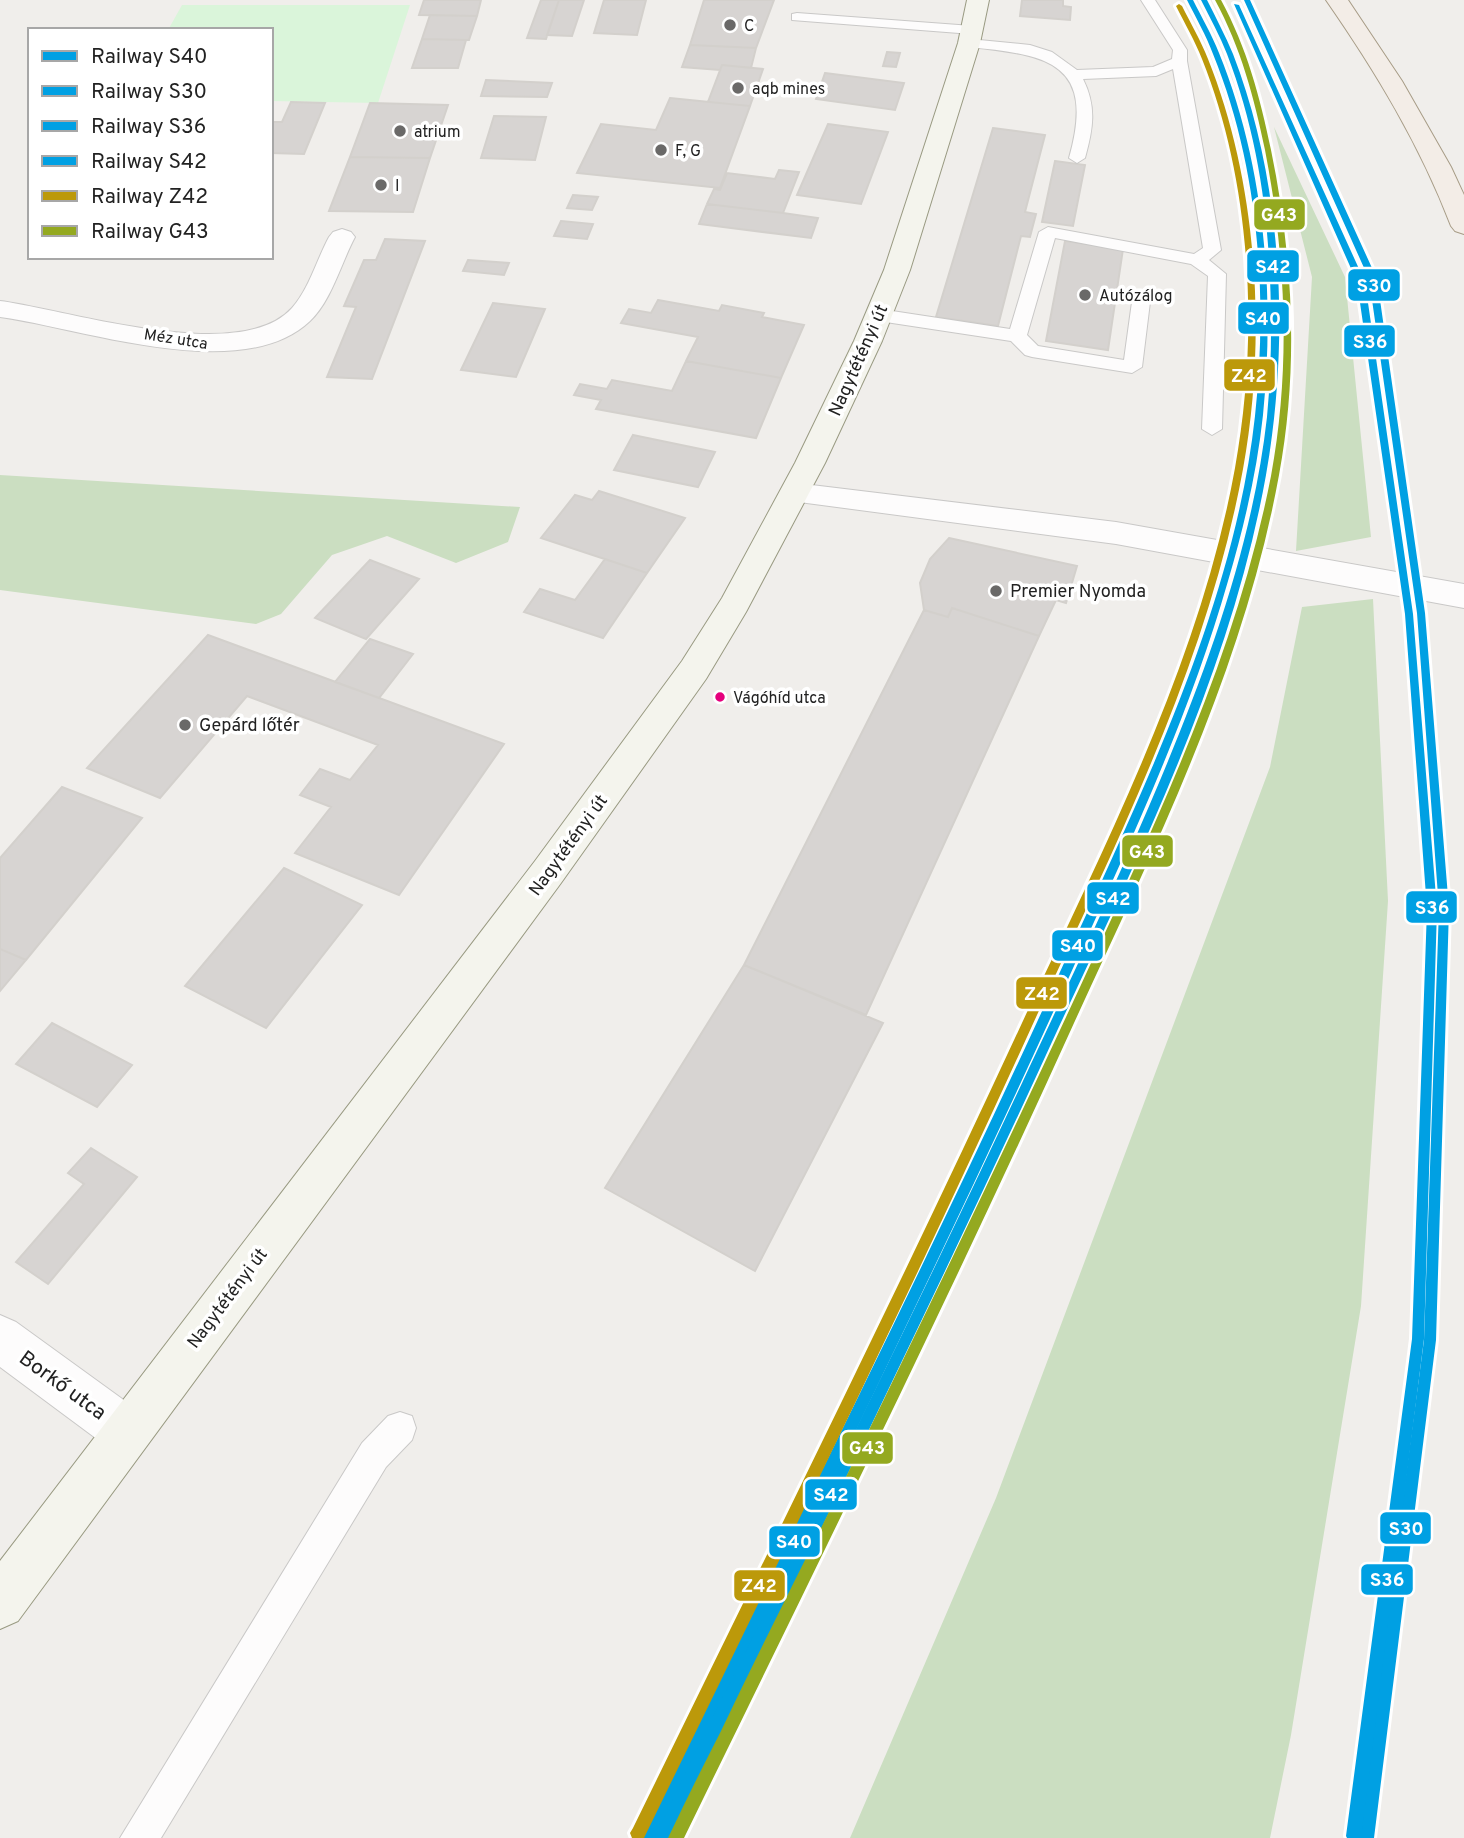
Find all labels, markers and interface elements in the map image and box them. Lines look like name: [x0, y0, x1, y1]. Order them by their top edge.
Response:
marker: C: [722, 17, 738, 33]
place label: C: [744, 17, 754, 37]
legend: [28, 28, 273, 259]
text: Railway S40: [91, 44, 208, 71]
text: Railway S30: [91, 79, 207, 106]
marker: aqb mines: [730, 80, 746, 96]
place label: aqb mines: [752, 80, 825, 100]
text: Railway S36: [91, 114, 206, 141]
marker: atrium: [392, 123, 408, 139]
place label: atrium: [414, 123, 460, 143]
marker: F, G: [653, 142, 669, 158]
place label: F, G: [675, 142, 701, 162]
text: Railway S42: [91, 149, 207, 176]
marker: I: [373, 177, 389, 193]
place label: I: [395, 177, 400, 197]
text: Railway Z42: [91, 184, 208, 211]
line badge: G43: [1253, 198, 1306, 231]
text: G43: [1261, 204, 1297, 228]
text: Railway G43: [91, 219, 209, 246]
line badge: S42: [1246, 249, 1300, 283]
text: S42: [1255, 256, 1291, 280]
line badge: S30: [1347, 268, 1401, 302]
text: S30: [1356, 275, 1392, 299]
marker: Autózálog: [1077, 287, 1093, 303]
place label: Autózálog: [1099, 287, 1173, 307]
street label: Nagytétényi út: [824, 301, 894, 420]
line badge: S40: [1237, 301, 1290, 335]
text: S40: [1245, 308, 1281, 332]
line badge: S36: [1343, 324, 1396, 358]
street label: Méz utca: [142, 325, 209, 355]
text: S36: [1353, 331, 1387, 355]
line badge: Z42: [1223, 358, 1276, 392]
text: Z42: [1231, 365, 1267, 389]
place label: Premier Nyomda: [1010, 581, 1146, 604]
marker: Premier Nyomda: [988, 583, 1004, 599]
place label: Vágóhíd utca: [733, 689, 826, 709]
marker: Vágóhíd utca: [713, 690, 727, 704]
place label: Gepárd lőtér: [199, 715, 300, 738]
marker: Gepárd lőtér: [177, 717, 193, 733]
street label: Nagytétényi út: [525, 791, 614, 901]
line badge: G43: [1121, 834, 1174, 868]
text: G43: [1129, 841, 1165, 865]
line badge: S42: [1086, 881, 1140, 915]
text: S42: [1095, 888, 1131, 912]
line badge: S36: [1405, 890, 1458, 924]
text: S36: [1415, 897, 1449, 921]
line badge: S40: [1051, 929, 1104, 962]
text: S40: [1060, 935, 1096, 959]
line badge: Z42: [1015, 976, 1068, 1010]
text: Z42: [1024, 983, 1060, 1007]
street label: Nagytétényi út: [183, 1244, 273, 1354]
street label: Borkő utca: [13, 1345, 111, 1427]
line badge: G43: [841, 1431, 894, 1465]
text: G43: [849, 1437, 885, 1461]
line badge: S42: [804, 1478, 858, 1511]
text: S42: [813, 1484, 849, 1508]
line badge: S30: [1379, 1511, 1432, 1545]
text: S30: [1388, 1518, 1424, 1542]
line badge: S40: [768, 1525, 821, 1558]
text: S40: [776, 1531, 812, 1555]
line badge: S36: [1360, 1563, 1414, 1596]
line badge: Z42: [733, 1569, 786, 1602]
text: S36: [1370, 1569, 1404, 1593]
text: Z42: [741, 1575, 777, 1599]

